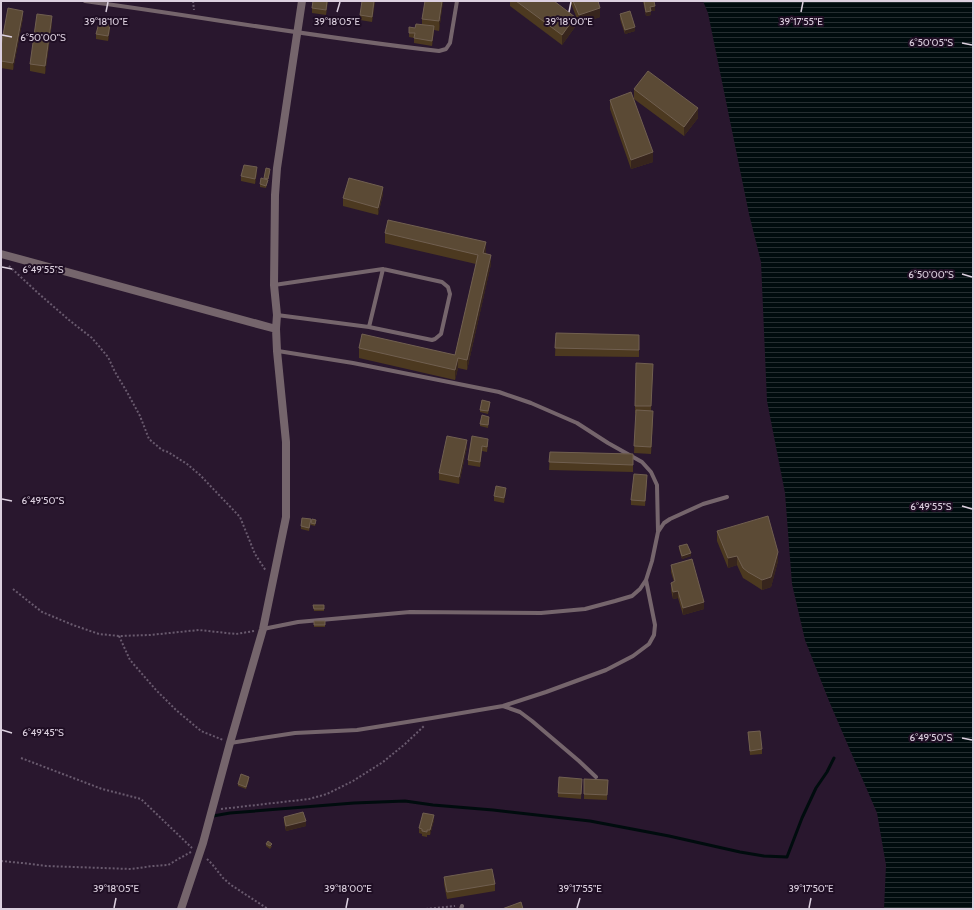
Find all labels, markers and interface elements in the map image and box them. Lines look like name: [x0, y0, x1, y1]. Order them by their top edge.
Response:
text: 39°18'10"E: [84, 15, 128, 28]
text: 39°18'05"E: [314, 15, 361, 28]
text: 39°18'00"E: [545, 15, 593, 28]
text: 39°17'55"E: [779, 15, 823, 28]
text: 6°50'00"S: [20, 31, 66, 44]
text: 6°50'05"S: [909, 36, 953, 49]
text: 6°49'55"S: [22, 263, 64, 276]
text: 6°50'00"S: [908, 268, 954, 281]
text: 6°49'50"S: [22, 494, 65, 507]
text: 6°49'55"S: [910, 500, 952, 513]
text: 6°49'45"S: [22, 726, 64, 739]
text: 6°49'50"S: [910, 731, 953, 744]
text: 39°18'05"E: [93, 882, 140, 895]
text: 39°18'00"E: [324, 882, 372, 895]
text: 39°17'55"E: [558, 882, 602, 895]
text: 39°17'50"E: [788, 882, 834, 895]

